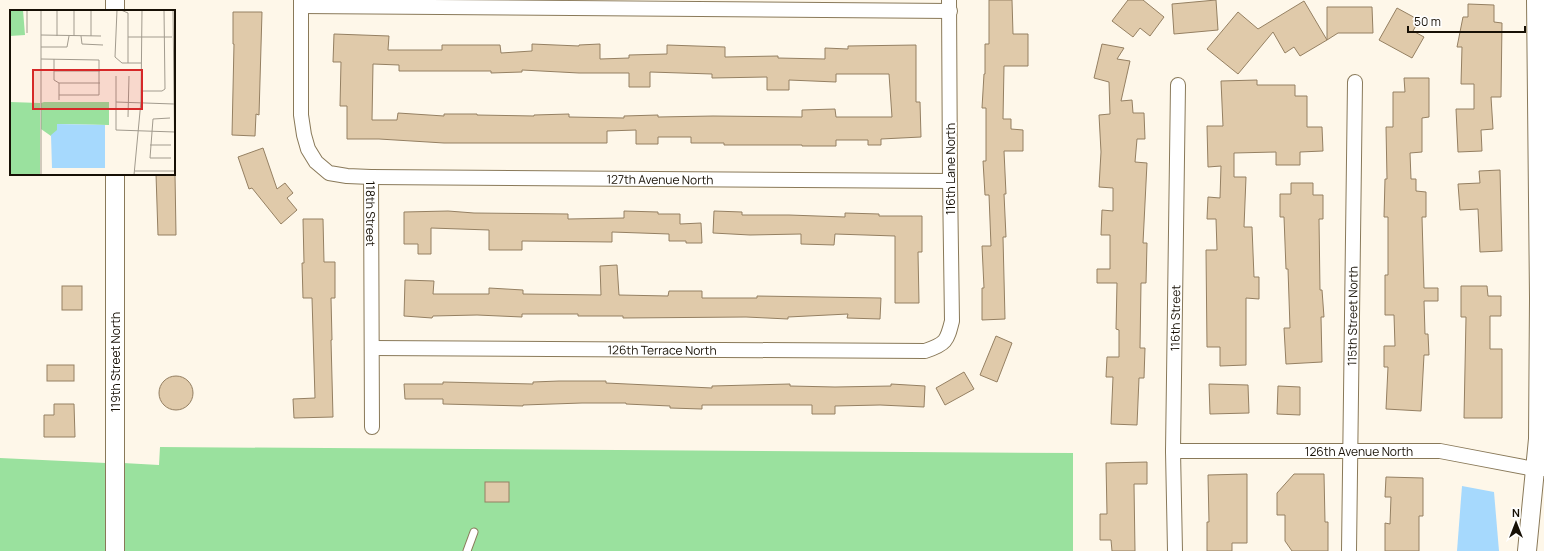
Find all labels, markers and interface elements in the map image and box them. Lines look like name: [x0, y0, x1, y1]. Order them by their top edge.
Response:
scale bar: [1408, 8, 1525, 34]
inset map: [10, 10, 175, 175]
text: 50 m: [1414, 13, 1441, 30]
street label: 116th Lane North: [942, 123, 959, 215]
street label: 127th Avenue North: [606, 170, 714, 188]
street label: 118th Street: [363, 181, 380, 247]
street label: 115th Street North: [1343, 266, 1361, 366]
street label: 116th Street: [1166, 284, 1184, 351]
street label: 119th Street North: [107, 312, 124, 412]
street label: 126th Terrace North: [607, 341, 717, 358]
street label: 126th Avenue North: [1305, 443, 1413, 460]
north arrow: [1496, 503, 1536, 543]
text: N: [1512, 505, 1520, 520]

